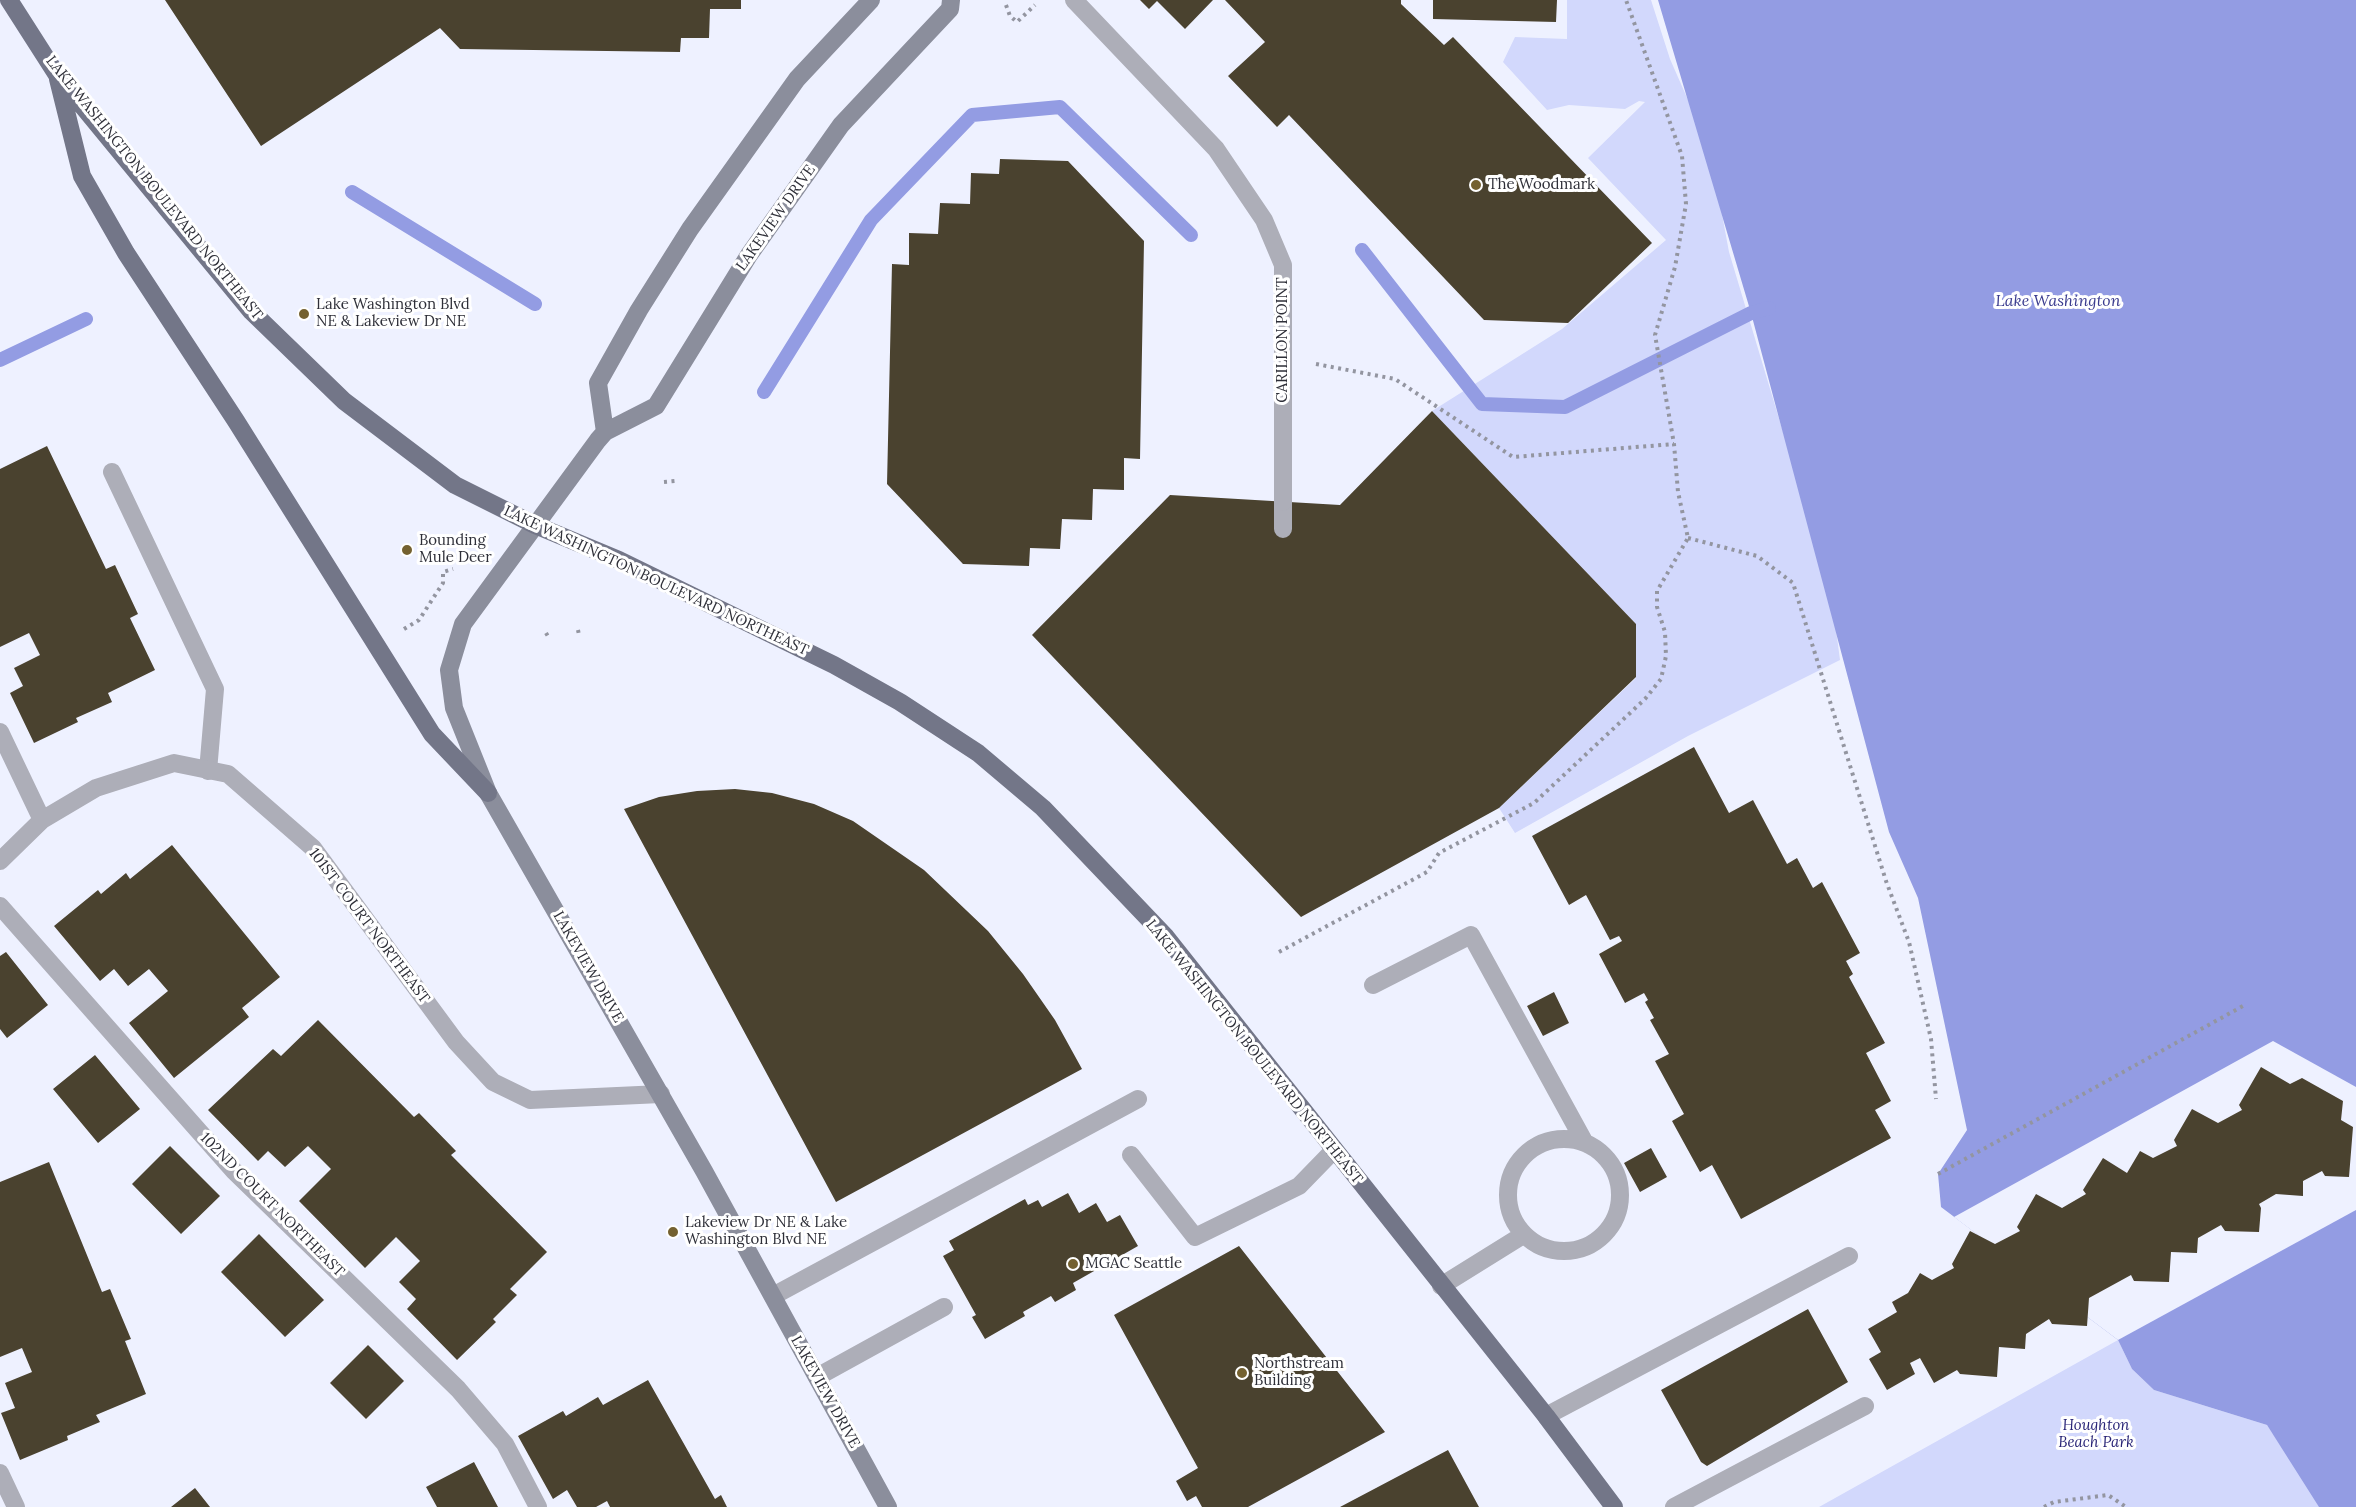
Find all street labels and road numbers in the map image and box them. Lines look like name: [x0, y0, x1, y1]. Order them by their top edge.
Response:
street label: LAKE WASHINGTON BOULEVARD NORTHEAST: [42, 52, 266, 324]
street label: LAKEVIEW DRIVE: [733, 161, 819, 275]
street label: CARILLON POINT: [1274, 277, 1292, 403]
street label: LAKE WASHINGTON BOULEVARD NORTHEAST: [501, 502, 811, 660]
street label: 101ST COURT NORTHEAST: [305, 845, 433, 1007]
street label: LAKEVIEW DRIVE: [549, 908, 627, 1026]
street label: LAKE WASHINGTON BOULEVARD NORTHEAST: [1142, 916, 1366, 1188]
street label: 102ND COURT NORTHEAST: [196, 1129, 348, 1281]
street label: LAKEVIEW DRIVE: [787, 1333, 863, 1451]

